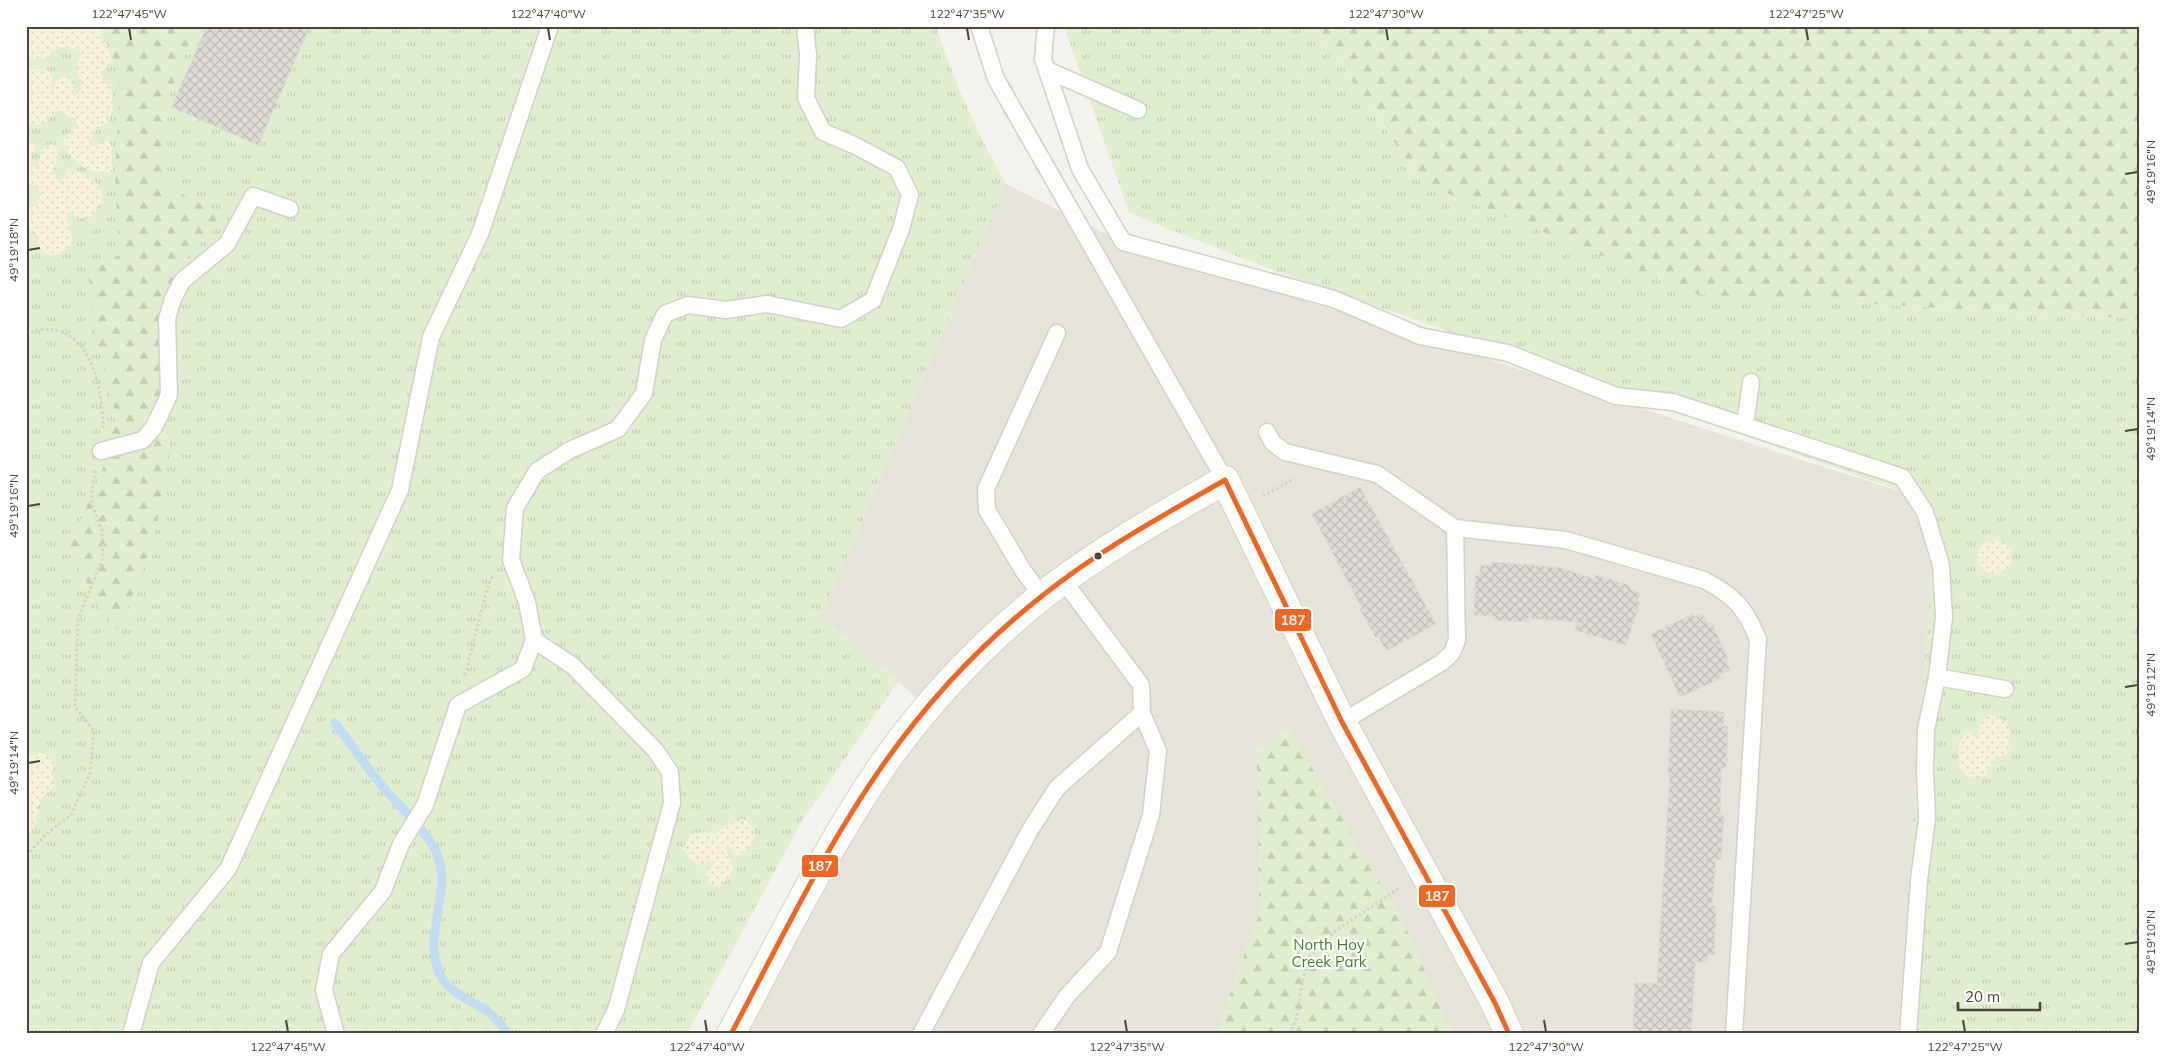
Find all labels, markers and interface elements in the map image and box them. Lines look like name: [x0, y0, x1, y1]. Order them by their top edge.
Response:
text: 122°47'45"W: [91, 6, 167, 21]
text: 122°47'40"W: [510, 6, 586, 21]
text: 122°47'35"W: [929, 6, 1005, 21]
text: 122°47'30"W: [1348, 6, 1424, 21]
text: 122°47'25"W: [1768, 6, 1844, 21]
text: 49°19'16"N: [2143, 140, 2158, 204]
text: 49°19'18"N: [6, 218, 21, 282]
text: 49°19'14"N: [2143, 397, 2158, 461]
text: 49°19'16"N: [6, 474, 21, 538]
unlabelled marker: [1093, 551, 1103, 561]
line badge: 187: [1274, 608, 1312, 632]
text: 187: [1280, 611, 1306, 629]
text: 49°19'12"N: [2143, 653, 2158, 717]
text: 49°19'14"N: [6, 731, 21, 795]
line badge: 187: [801, 854, 839, 878]
text: 187: [807, 857, 833, 875]
line badge: 187: [1418, 884, 1456, 908]
text: 187: [1424, 887, 1450, 905]
text: 49°19'10"N: [2143, 910, 2158, 974]
park label: North Hoy Creek Park: [1291, 935, 1367, 971]
scale bar: [1958, 980, 2040, 1012]
text: 20 m: [1965, 987, 2000, 1006]
text: 122°47'45"W: [250, 1039, 326, 1054]
text: 122°47'40"W: [669, 1039, 745, 1054]
text: 122°47'35"W: [1089, 1039, 1165, 1054]
text: 122°47'30"W: [1508, 1039, 1584, 1054]
text: 122°47'25"W: [1927, 1039, 2003, 1054]

